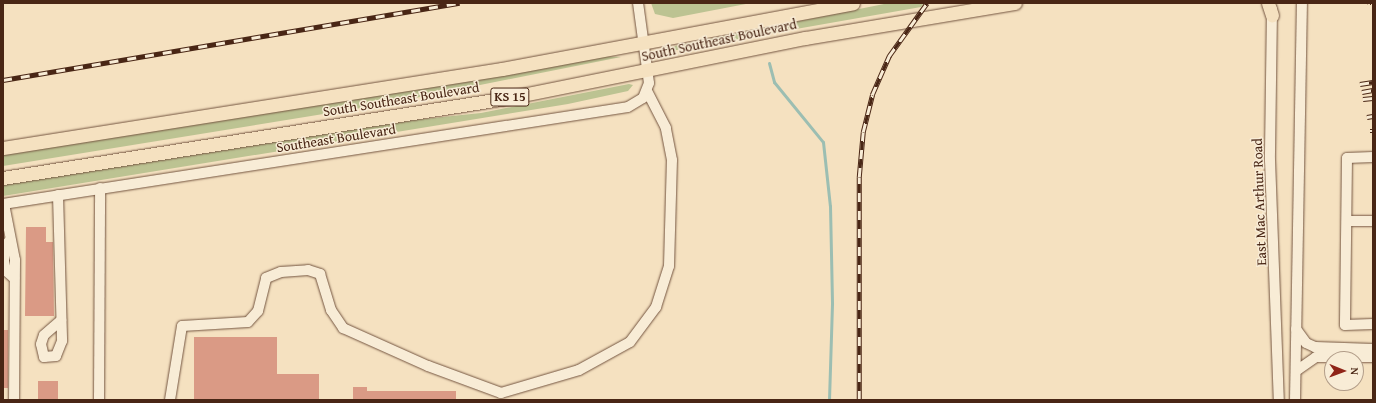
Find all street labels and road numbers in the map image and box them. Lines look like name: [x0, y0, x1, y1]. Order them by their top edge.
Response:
street label: South Southeast Boulevard: [640, 15, 798, 65]
street label: South Southeast Boulevard: [322, 78, 480, 120]
road number: KS 15: [490, 86, 530, 108]
street label: Southeast Boulevard: [275, 120, 397, 156]
street label: East Mac Arthur Road: [1248, 138, 1270, 266]

